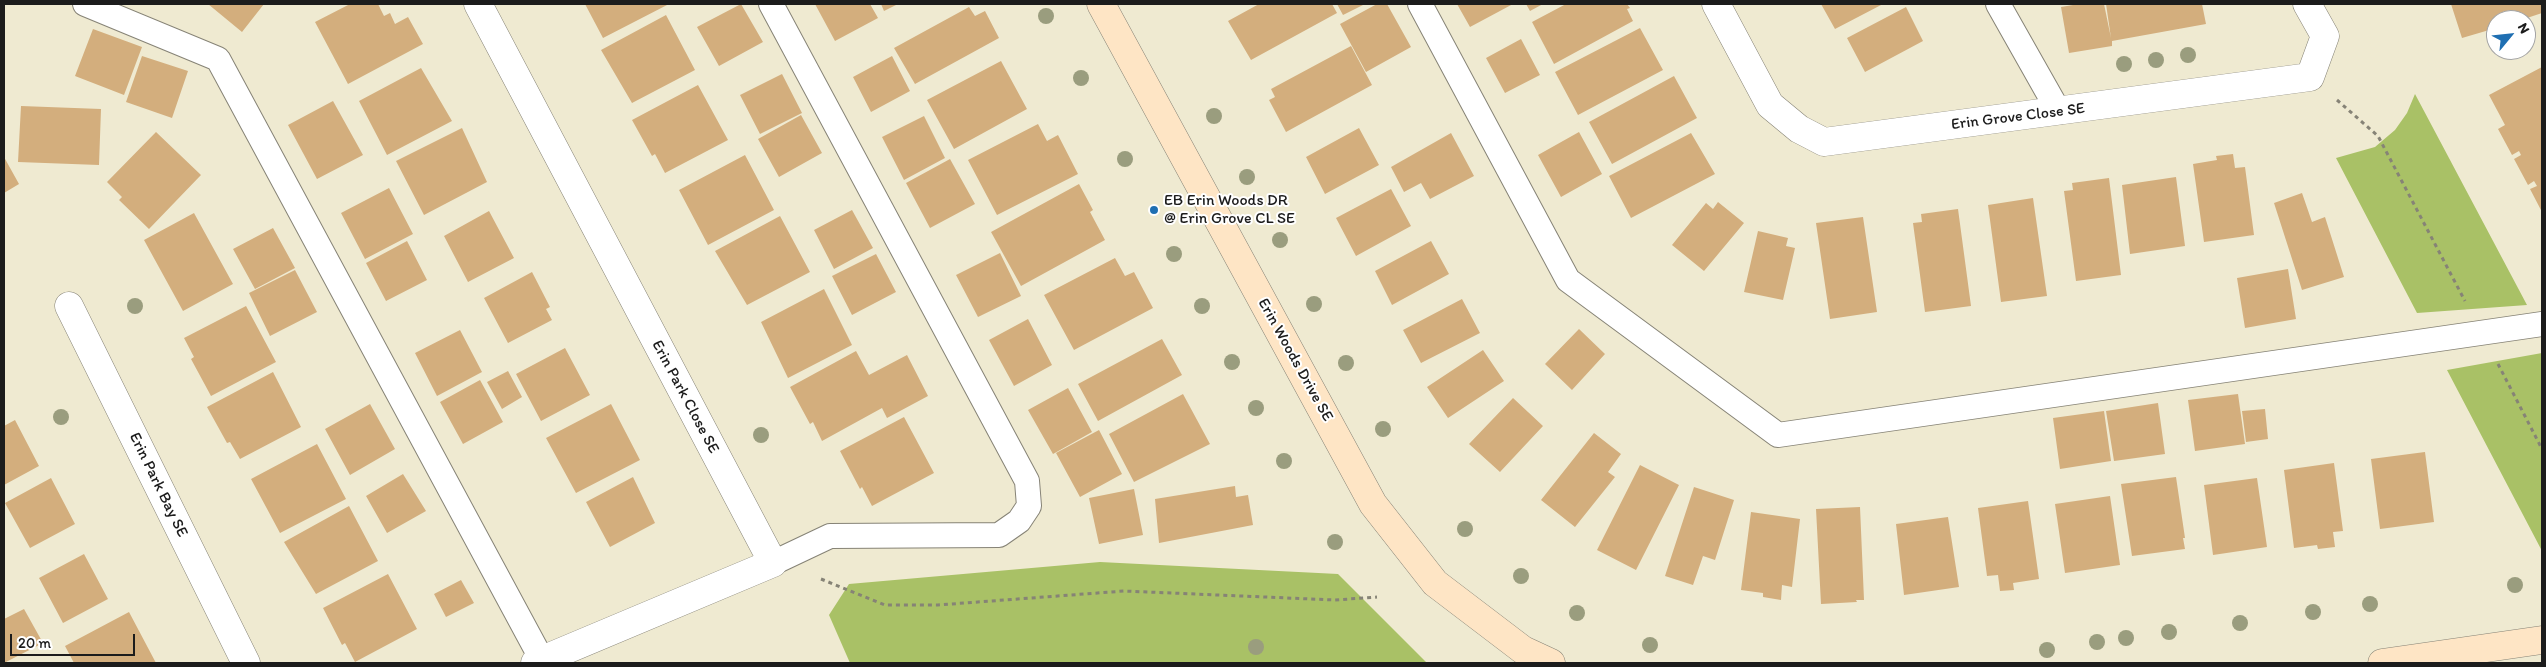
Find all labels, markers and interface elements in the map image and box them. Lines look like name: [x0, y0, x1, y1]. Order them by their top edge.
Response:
north arrow: [2486, 10, 2536, 60]
text: N: [2514, 20, 2534, 36]
street label: Erin Grove Close SE: [1950, 99, 2086, 135]
place label: EB Erin Woods DR @ Erin Grove CL SE: [1164, 191, 1295, 229]
marker: EB Erin Woods DR @ Erin Grove CL SE: [1148, 204, 1160, 216]
street label: Erin Woods Drive SE: [1253, 295, 1337, 425]
street label: Erin Park Close SE: [647, 337, 723, 457]
street label: Erin Park Bay SE: [124, 430, 192, 540]
scale bar: [12, 624, 138, 656]
text: 20 m: [18, 634, 51, 652]

